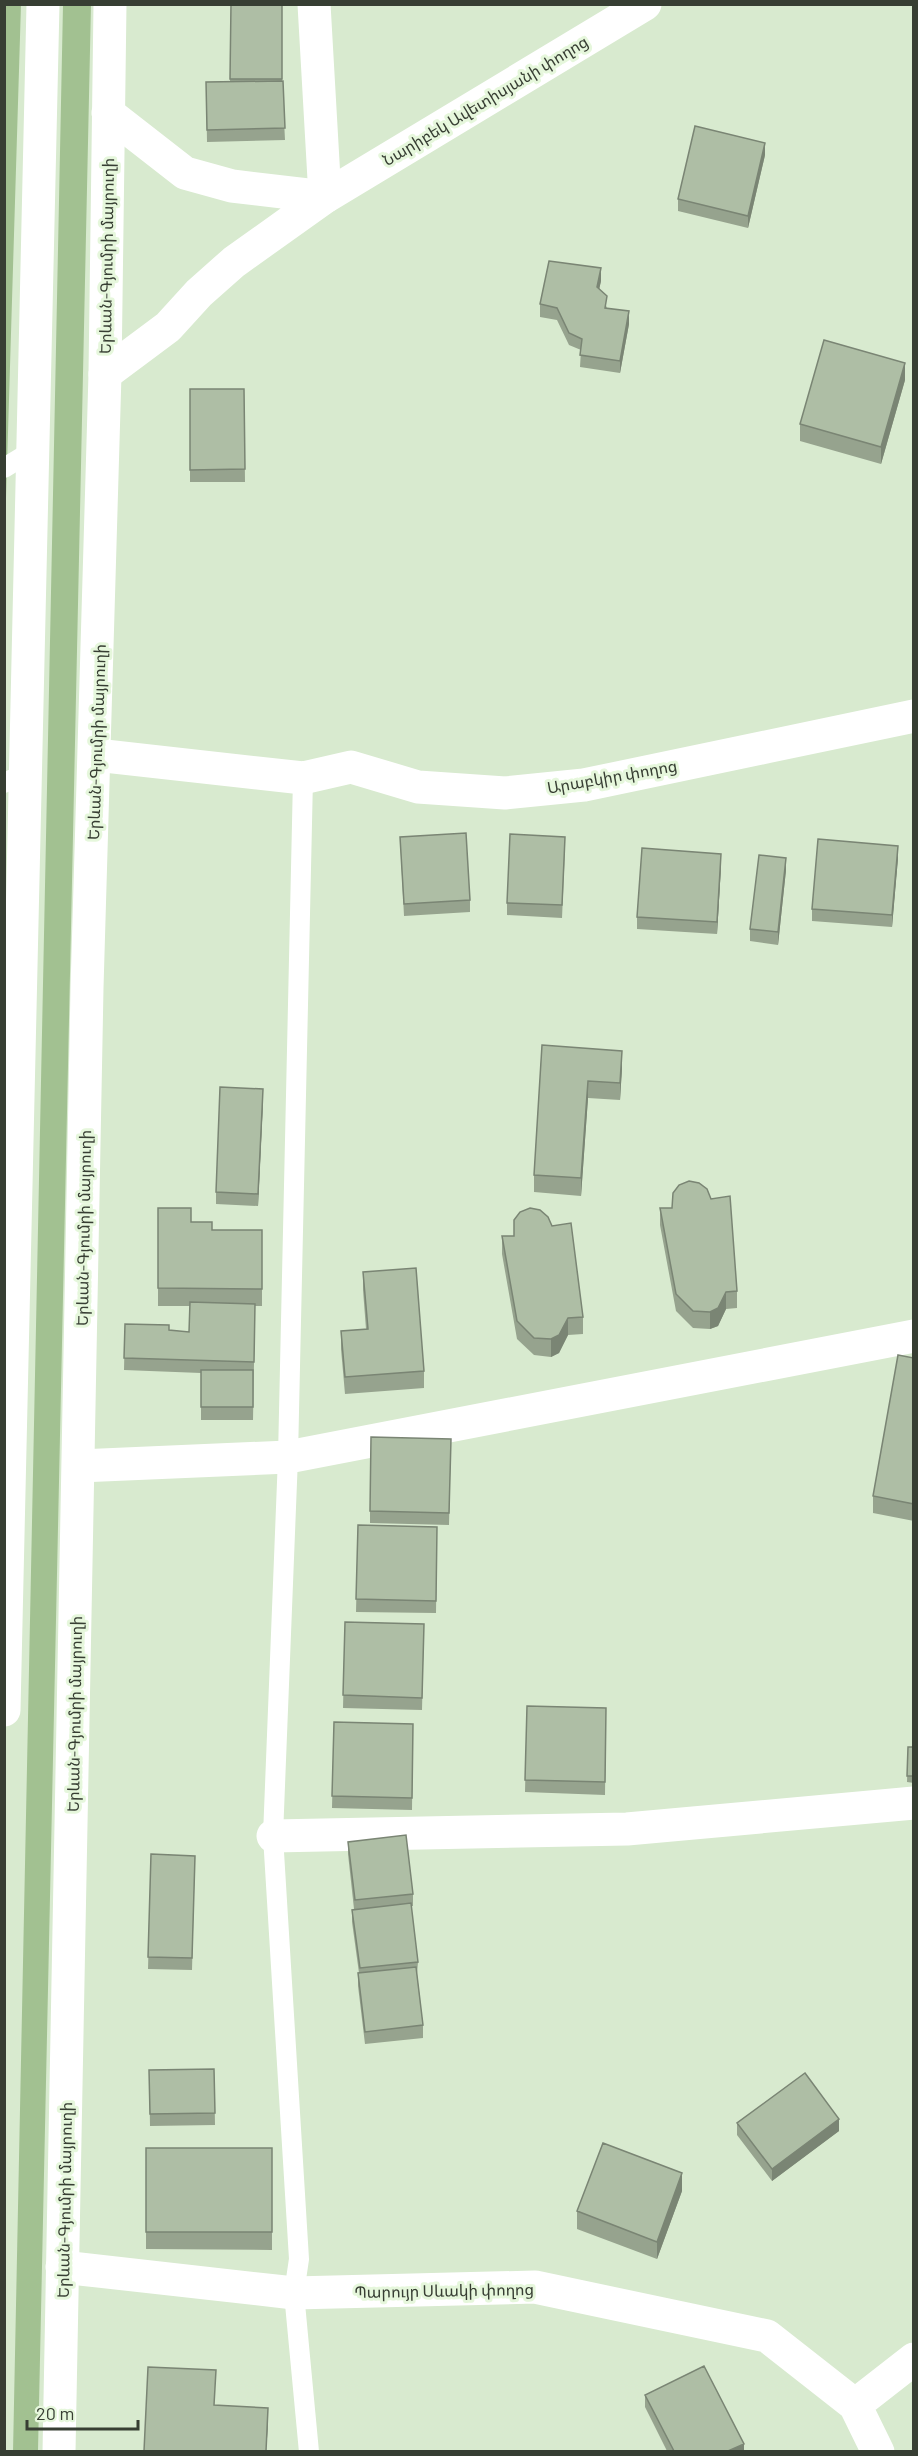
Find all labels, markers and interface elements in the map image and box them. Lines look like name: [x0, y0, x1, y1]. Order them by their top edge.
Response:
street label: Նարիբեկ Ավետիսյանի փողոց: [379, 31, 592, 170]
street label: Երևան-Գյումրի մայրուղի: [95, 158, 118, 354]
street label: Երևան-Գյումրի մայրուղի: [83, 644, 110, 840]
street label: Արաբկիր փողոց: [545, 755, 679, 798]
street label: Երևան-Գյումրի մայրուղի: [72, 1130, 95, 1326]
street label: Երևան-Գյումրի մայրուղի: [63, 1616, 86, 1812]
street label: Երևան-Գյումրի մայրուղի: [53, 2102, 76, 2298]
street label: Պարույր Սևակի փողոց: [354, 2279, 534, 2302]
scale bar: [27, 2393, 138, 2431]
text: 20 m: [36, 2402, 74, 2424]

